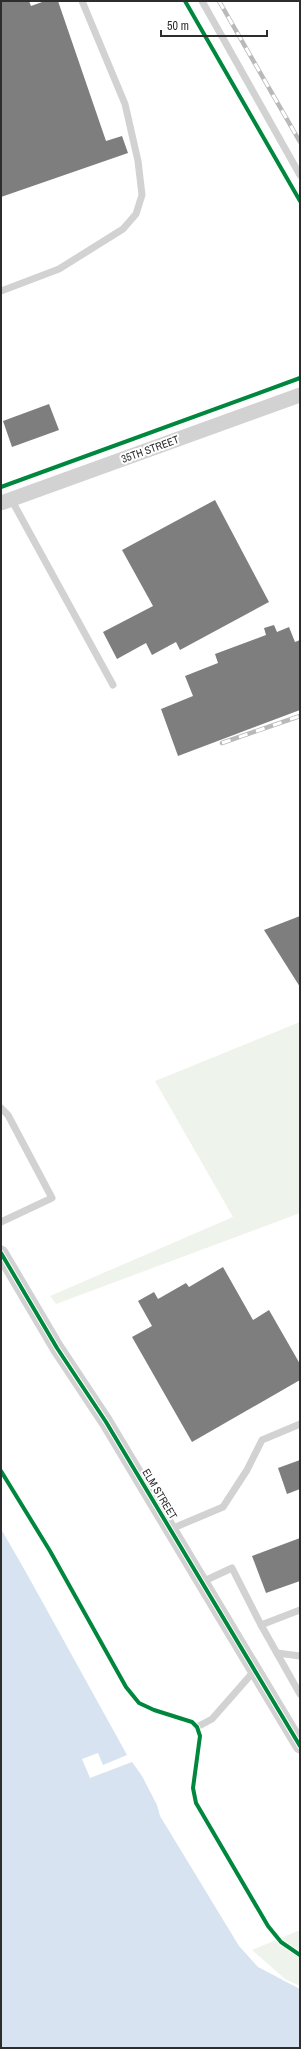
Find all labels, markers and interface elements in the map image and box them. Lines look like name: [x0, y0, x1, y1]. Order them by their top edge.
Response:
scale bar: [161, 12, 267, 38]
text: 50 m: [167, 18, 189, 34]
street label: 35TH STREET: [119, 432, 181, 466]
street label: ELM STREET: [139, 1466, 181, 1522]

